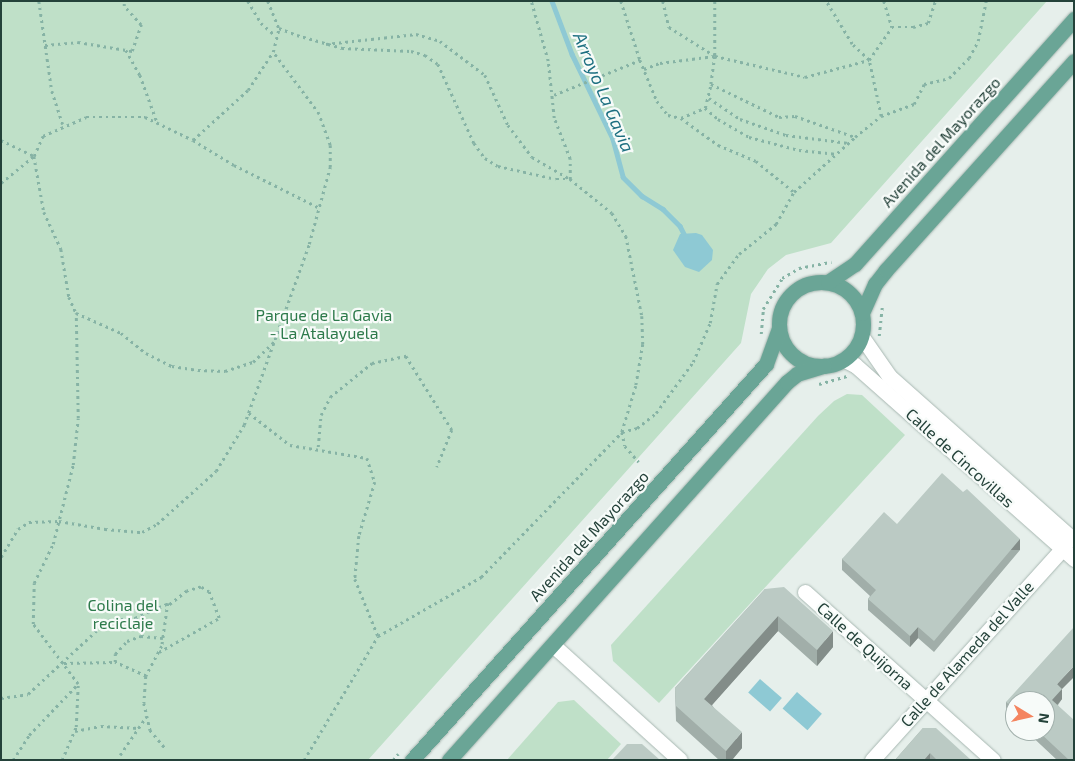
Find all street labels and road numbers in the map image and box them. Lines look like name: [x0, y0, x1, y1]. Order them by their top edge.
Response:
street label: Avenida del Mayorazgo: [877, 73, 1005, 211]
street label: Calle de Cincovillas: [902, 404, 1018, 512]
street label: Avenida del Mayorazgo: [525, 467, 653, 605]
street label: Calle de Alameda del Valle: [896, 577, 1038, 731]
street label: Calle de Quijorna: [813, 598, 917, 694]

